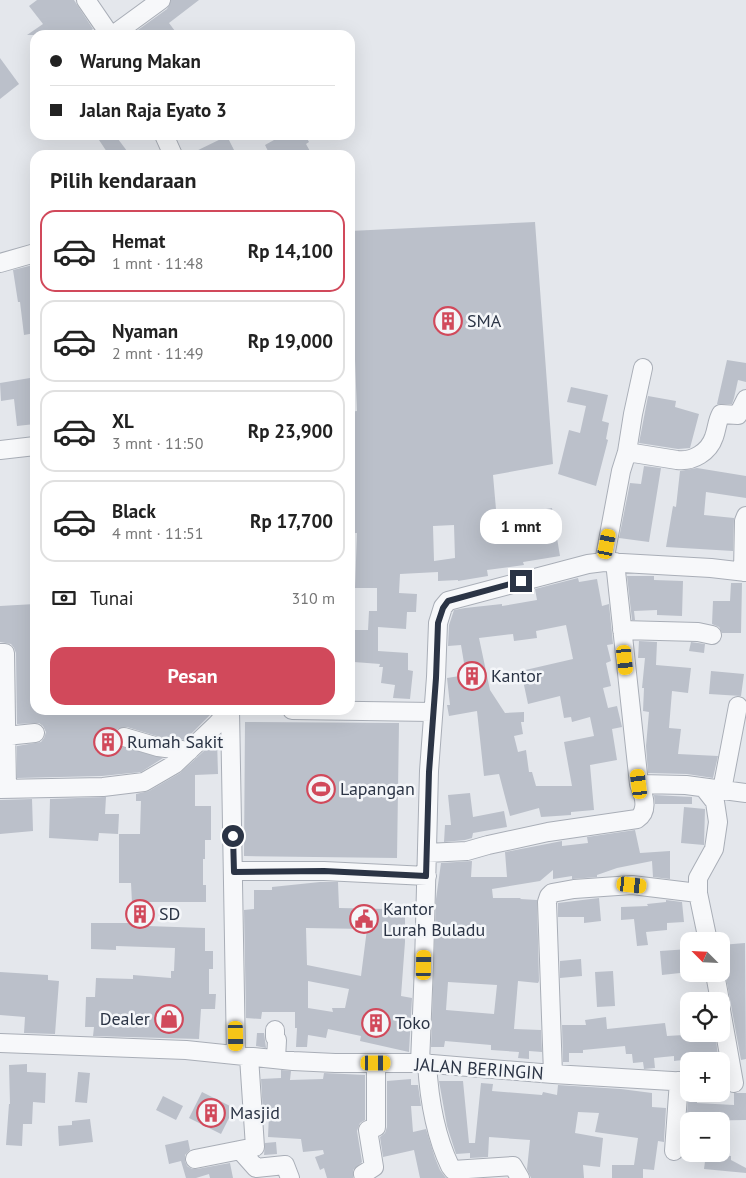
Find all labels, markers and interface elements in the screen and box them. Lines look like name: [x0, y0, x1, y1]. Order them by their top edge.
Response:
text: Warung Makan: [80, 49, 201, 73]
text: Jalan Raja Eyato 3: [80, 98, 227, 122]
text: Pilih kendaraan: [50, 166, 196, 194]
icon: car: [52, 229, 97, 274]
text: Hemat: [112, 229, 165, 253]
text: Rp 14,100: [248, 239, 333, 263]
text: 1 mnt · 11:48: [112, 253, 203, 273]
building icon: SMA: [433, 306, 463, 336]
place label: SMA: [467, 309, 502, 332]
icon: car: [52, 319, 97, 364]
text: Nyaman: [112, 319, 178, 343]
text: Rp 19,000: [248, 329, 333, 353]
text: 2 mnt · 11:49: [112, 343, 203, 363]
icon: car: [52, 409, 97, 454]
text: XL: [112, 409, 134, 433]
text: Rp 23,900: [248, 419, 333, 443]
text: 3 mnt · 11:50: [112, 433, 203, 453]
icon: car: [52, 499, 97, 544]
text: Black: [112, 499, 156, 523]
callout: 1 mnt: [480, 508, 562, 544]
text: Rp 17,700: [250, 509, 333, 533]
text: 1 mnt: [501, 516, 541, 536]
text: 4 mnt · 11:51: [112, 523, 203, 543]
car: [596, 528, 617, 560]
route end: [510, 570, 532, 592]
icon: cash: [50, 584, 78, 612]
text: Tunai: [90, 586, 134, 610]
text: 310 m: [292, 588, 335, 608]
car: [615, 644, 634, 676]
button: Pesan: [50, 647, 335, 705]
building icon: Kantor: [457, 661, 487, 691]
place label: Kantor: [491, 664, 542, 687]
building icon: Rumah Sakit: [93, 727, 123, 757]
place label: Rumah Sakit: [127, 730, 223, 753]
car: [629, 768, 648, 800]
sports icon: Lapangan: [306, 774, 336, 804]
place label: Lapangan: [340, 777, 415, 800]
route start: [222, 825, 244, 847]
car: [616, 876, 647, 894]
place label: Kantor Lurah Buladu: [383, 897, 485, 941]
building icon: SD: [125, 899, 155, 929]
place label: SD: [159, 902, 180, 925]
public building icon: Kantor Lurah Buladu: [349, 904, 379, 934]
north arrow: [680, 932, 730, 982]
map controls: [680, 932, 730, 1162]
car: [416, 950, 431, 980]
button: locate: [680, 992, 730, 1042]
shop icon: Dealer: [154, 1004, 184, 1034]
place label: Dealer: [100, 1007, 150, 1030]
building icon: Toko: [361, 1008, 391, 1038]
place label: Toko: [395, 1011, 430, 1034]
car: [228, 1021, 243, 1051]
street label: JALAN BERINGIN: [413, 1052, 544, 1084]
button: +: [680, 1052, 730, 1102]
car: [361, 1056, 391, 1071]
building icon: Masjid: [196, 1098, 226, 1128]
place label: Masjid: [230, 1101, 280, 1124]
button: −: [680, 1112, 730, 1162]

